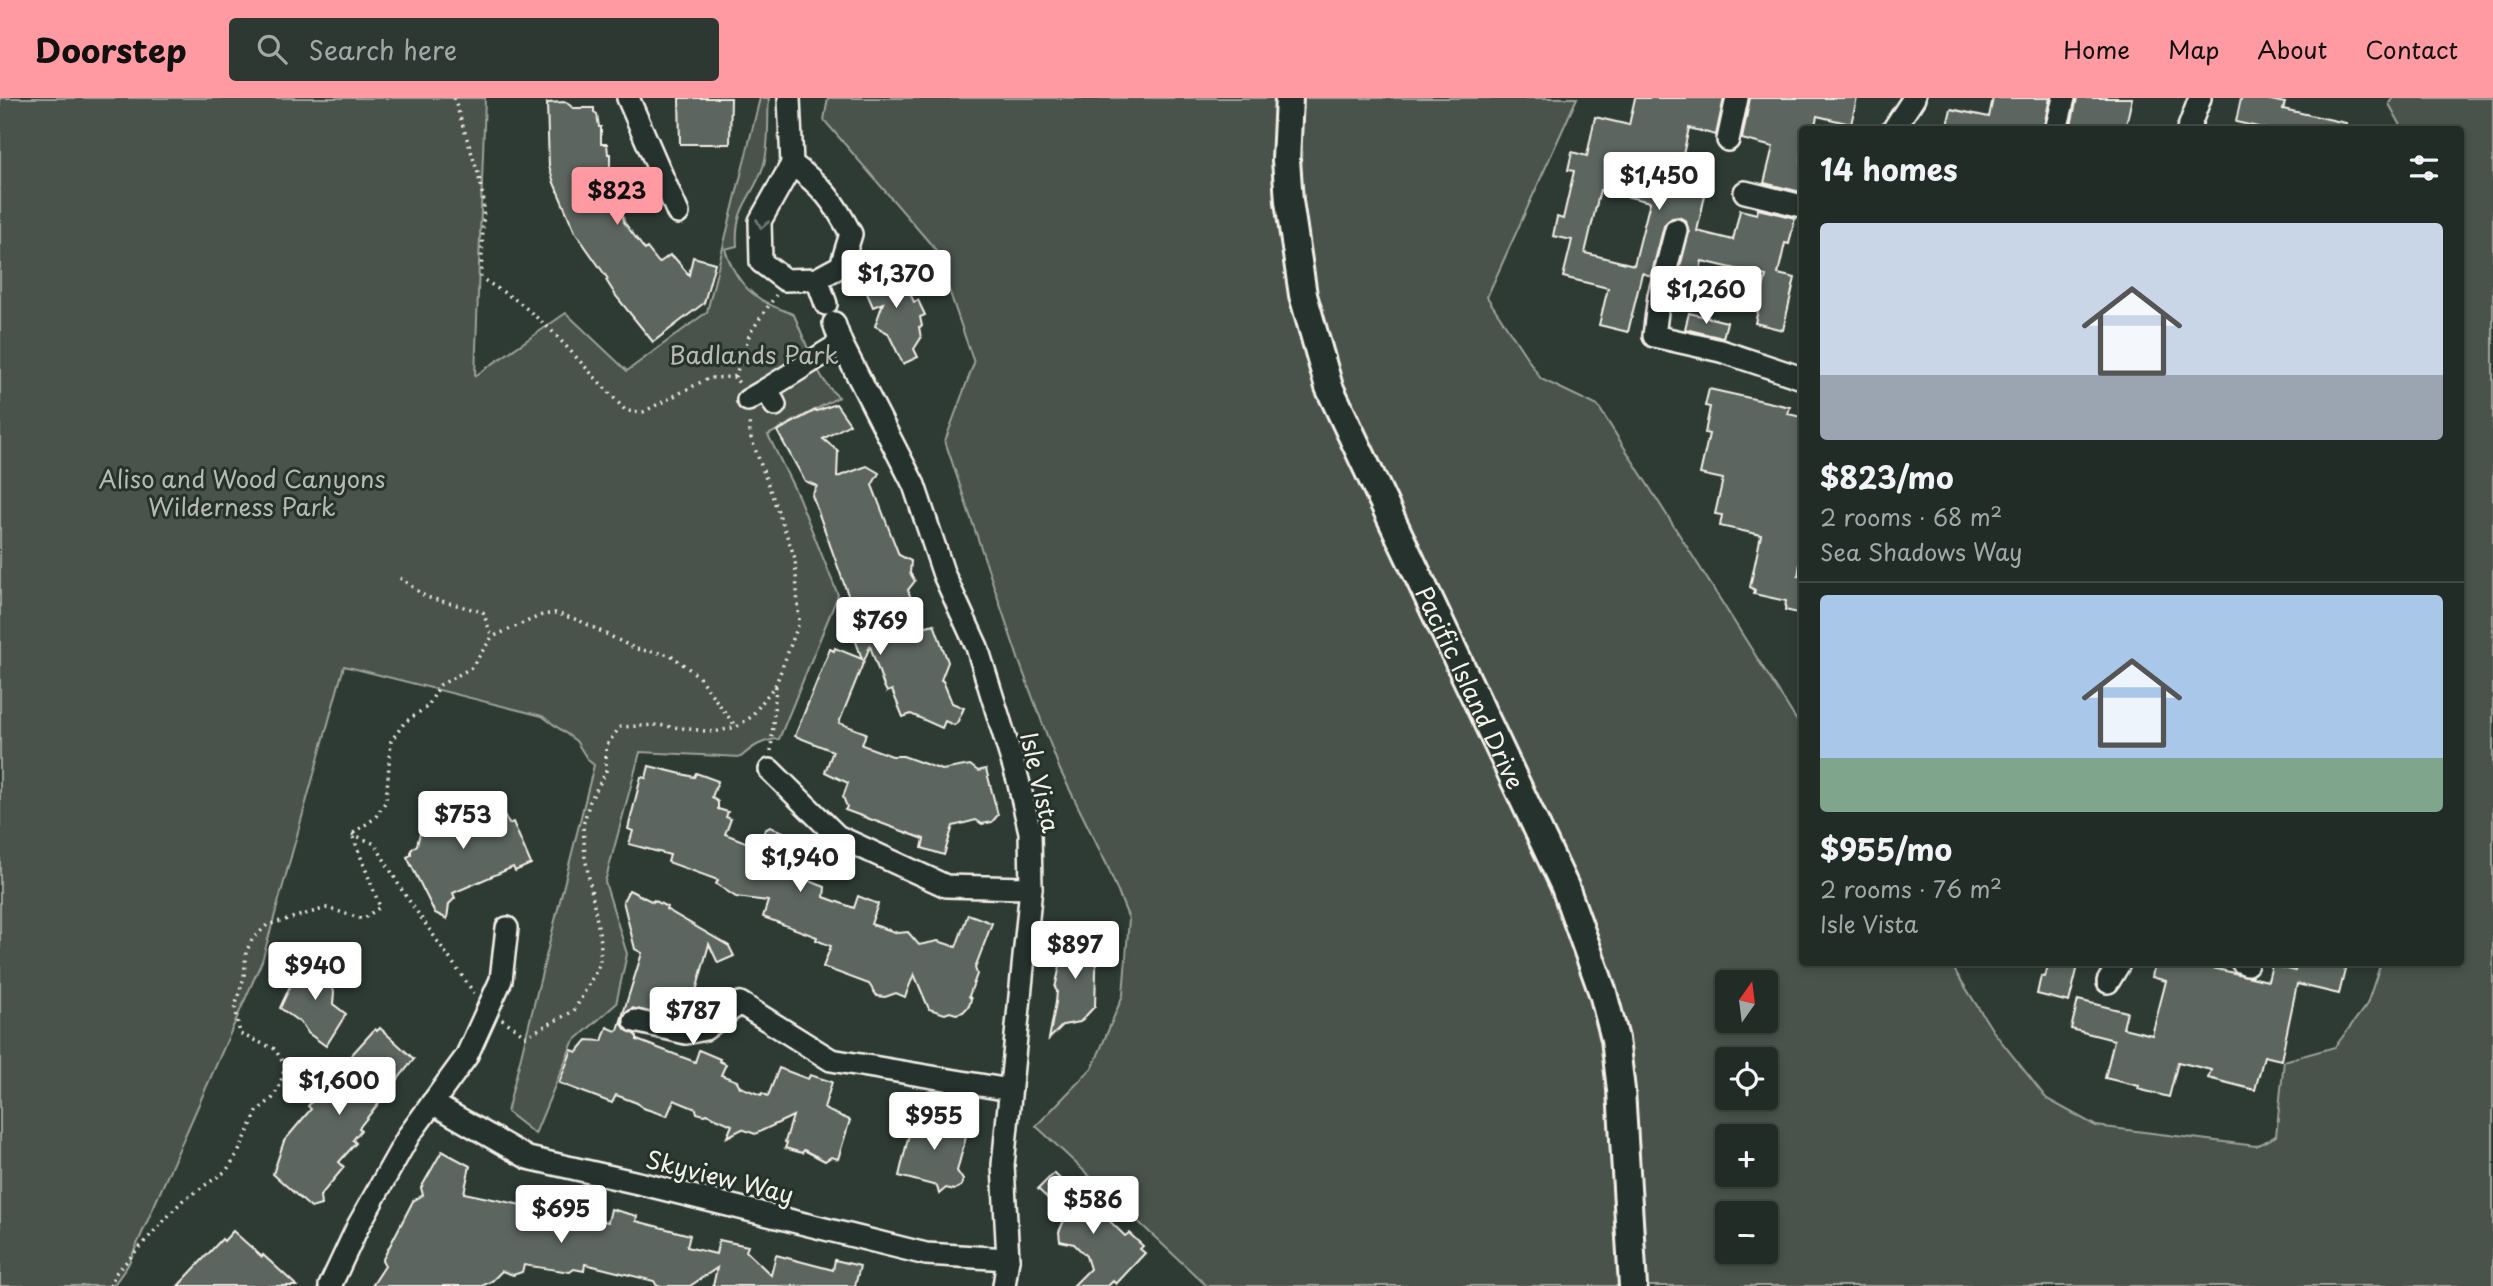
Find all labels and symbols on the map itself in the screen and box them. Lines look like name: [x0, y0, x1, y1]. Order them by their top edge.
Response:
pin: $1,450: [1602, 152, 1716, 212]
pin: $823: [576, 167, 658, 227]
one-way arrow: [755, 218, 770, 230]
pin: $1,370: [839, 250, 953, 310]
pin: $1,260: [1649, 266, 1763, 326]
park label: Badlands Park: [669, 336, 839, 372]
park label: Aliso and Wood Canyons Wilderness Park: [99, 460, 385, 524]
street label: Pacific Island Drive: [1407, 580, 1534, 795]
pin: $769: [839, 598, 921, 657]
street label: Isle Vista: [1012, 728, 1070, 836]
pin: $753: [422, 792, 504, 851]
pin: $1,940: [743, 834, 857, 894]
pin: $897: [1034, 922, 1116, 981]
pin: $940: [274, 942, 356, 1002]
north arrow: [1715, 970, 1778, 1032]
pin: $787: [652, 988, 734, 1047]
pin: $1,600: [282, 1058, 396, 1117]
pin: $955: [893, 1093, 975, 1152]
street label: Skyview Way: [642, 1140, 798, 1212]
pin: $586: [1052, 1176, 1134, 1236]
pin: $695: [520, 1186, 602, 1245]

